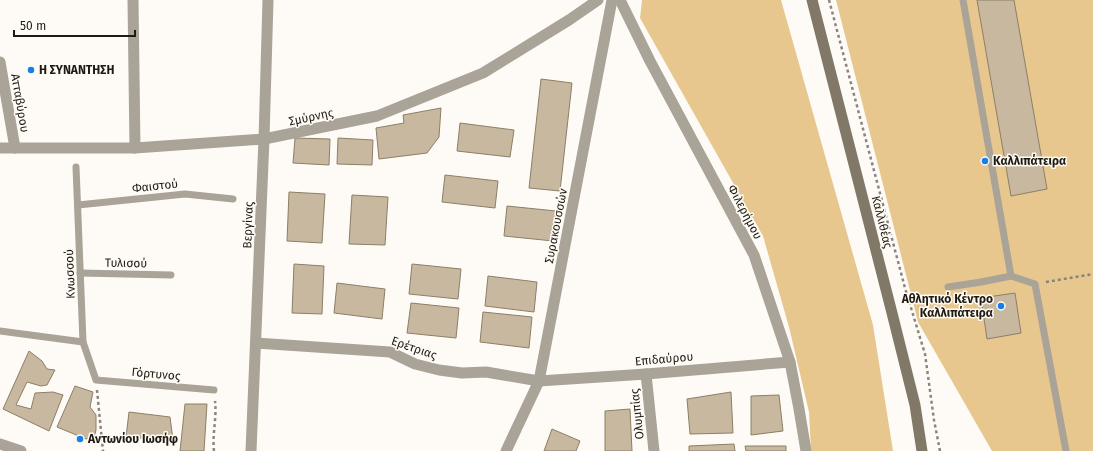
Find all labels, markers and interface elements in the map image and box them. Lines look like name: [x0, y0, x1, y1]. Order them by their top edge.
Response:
scale bar: [14, 12, 135, 38]
text: 50 m: [20, 19, 46, 33]
place label: Η ΣΥΝΑΝΤΗΣΗ: [39, 63, 114, 77]
marker: Η ΣΥΝΑΝΤΗΣΗ: [26, 65, 36, 75]
street label: Ατταβύρου: [8, 73, 32, 134]
street label: Σμύρνης: [287, 105, 335, 129]
place label: Καλλιπάτειρα: [993, 153, 1066, 168]
marker: Καλλιπάτειρα: [980, 156, 990, 166]
street label: Φαιστού: [131, 177, 179, 195]
street label: Φιλερήμου: [725, 182, 765, 242]
street label: Συρακουσσών: [542, 187, 570, 265]
street label: Καλλιθέας: [869, 194, 895, 250]
street label: Βεργίνας: [240, 201, 256, 249]
street label: Κνωσσού: [62, 249, 78, 299]
street label: Τυλισού: [105, 256, 148, 270]
place label: Αθλητικό Κέντρο Καλλιπάτειρα: [901, 291, 993, 320]
marker: Αθλητικό Κέντρο Καλλιπάτειρα: [996, 301, 1006, 311]
street label: Ερέτριας: [389, 334, 439, 362]
street label: Επιδαύρου: [634, 349, 694, 369]
street label: Γόρτυνος: [131, 365, 181, 383]
street label: Ολυμπίας: [627, 388, 647, 440]
place label: Αντωνίου Ιωσήφ: [87, 431, 178, 446]
marker: Αντωνίου Ιωσήφ: [75, 434, 85, 444]

